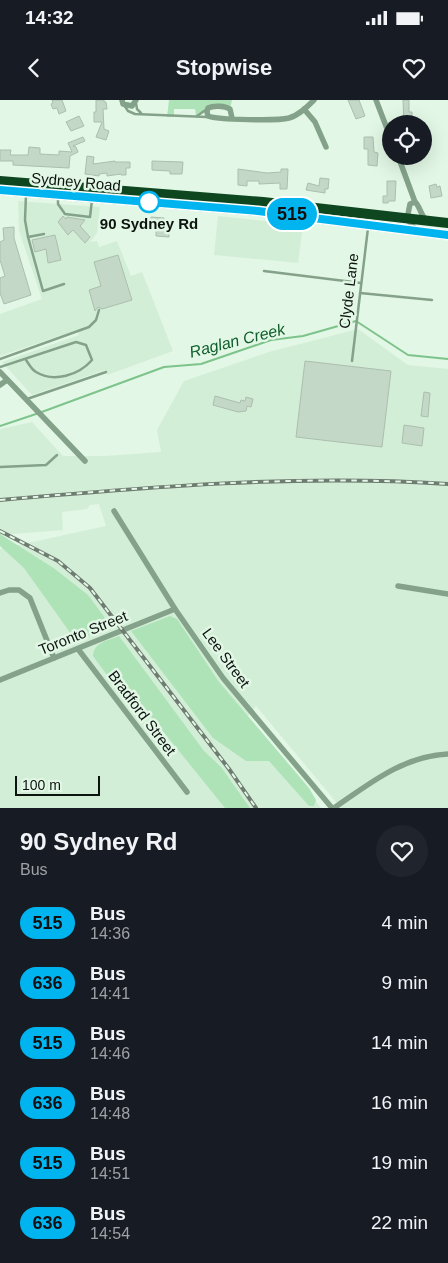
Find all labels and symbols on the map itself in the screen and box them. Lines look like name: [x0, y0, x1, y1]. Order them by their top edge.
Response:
street label: Sydney Road: [30, 169, 122, 194]
marker: 90 Sydney Rd: [138, 191, 160, 213]
line badge: 515: [263, 198, 321, 230]
place label: 90 Sydney Rd: [100, 215, 198, 232]
street label: Clyde Lane: [335, 252, 362, 330]
water label: Raglan Creek: [188, 320, 288, 361]
street label: Toronto Street: [36, 607, 130, 658]
street label: Lee Street: [199, 625, 254, 691]
street label: Bradford Street: [105, 667, 180, 759]
scale bar: [15, 773, 100, 796]

